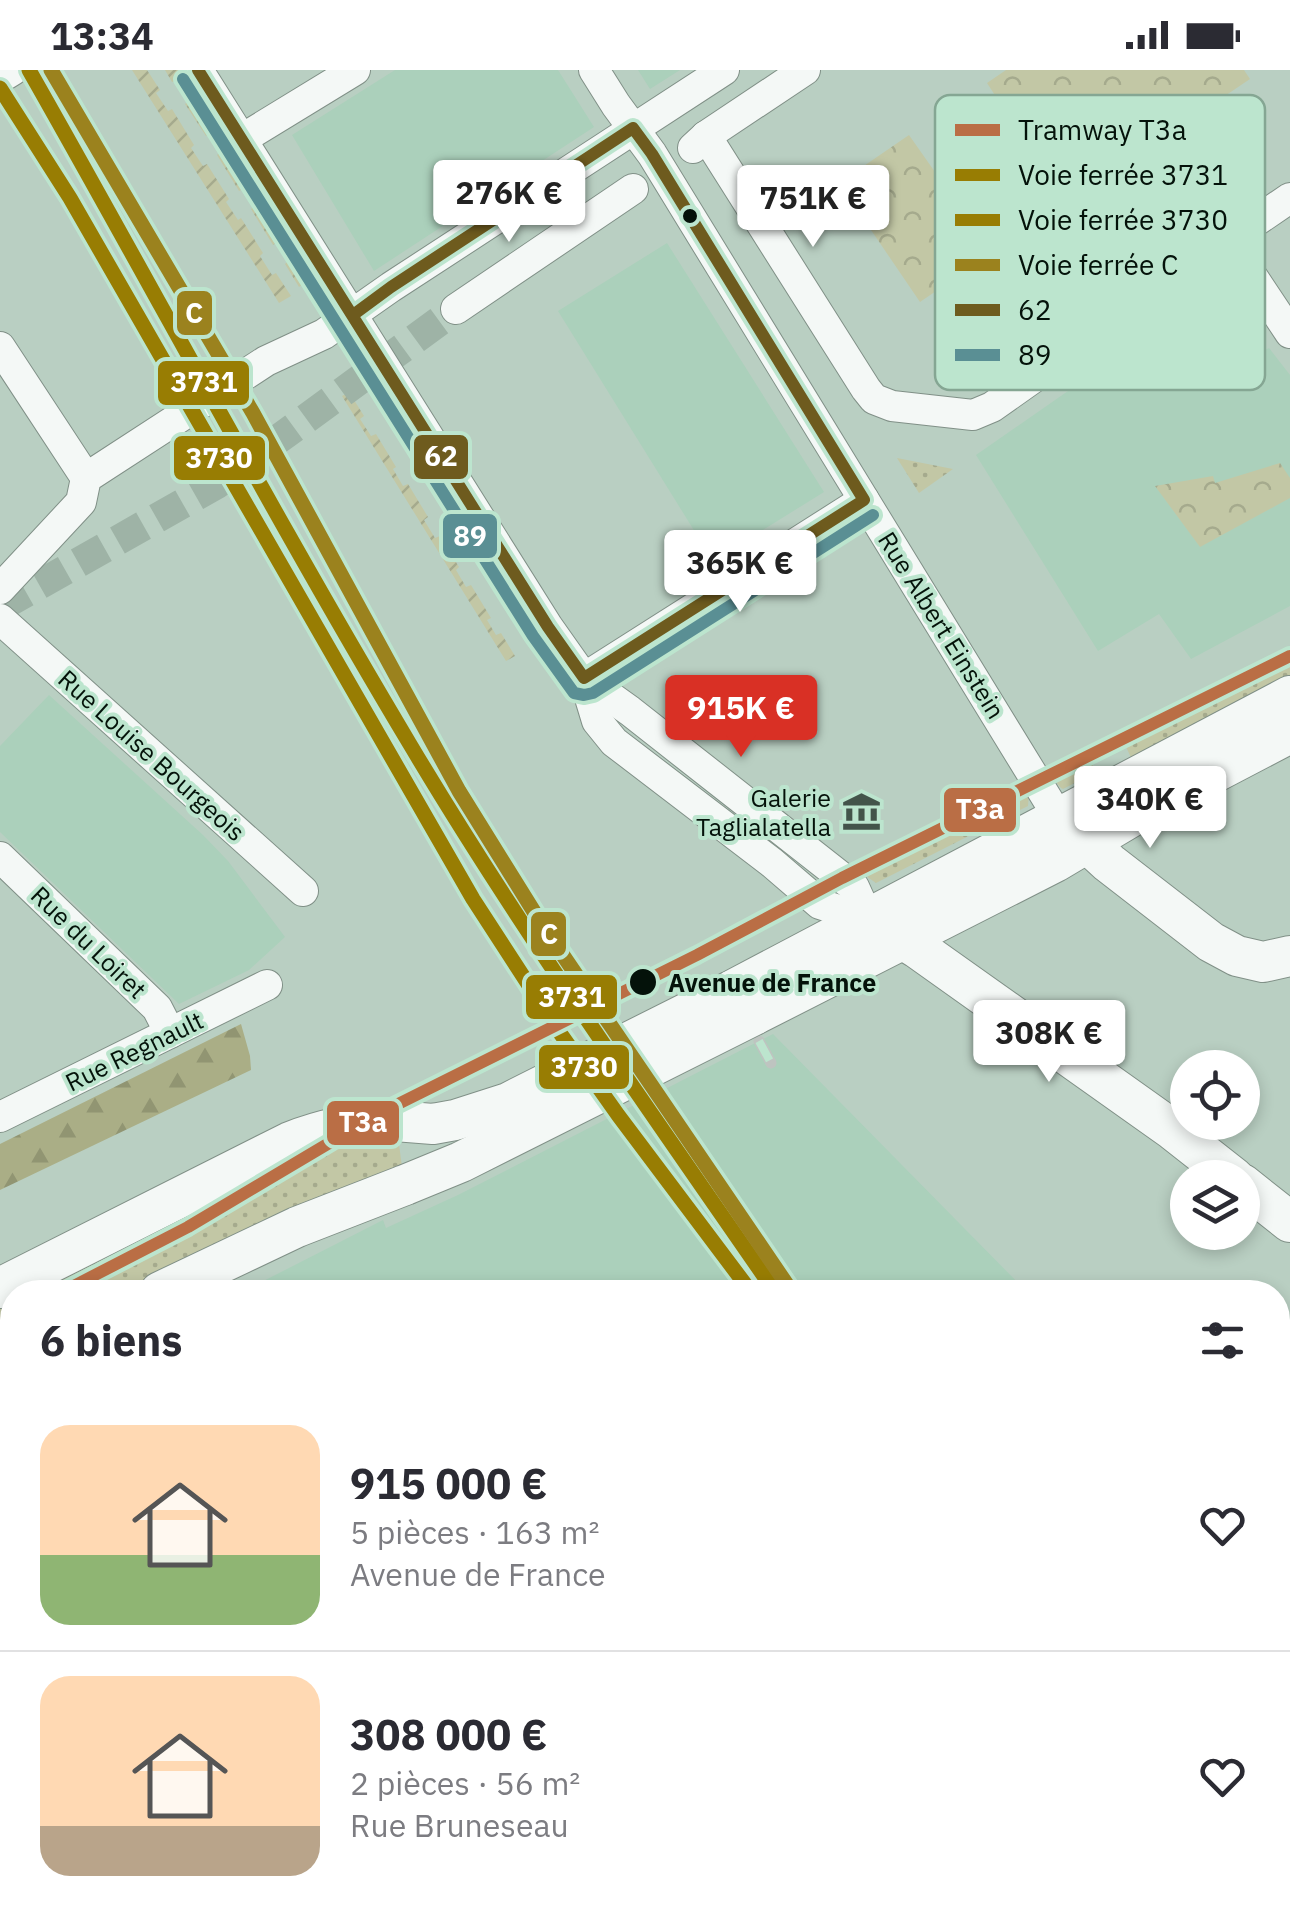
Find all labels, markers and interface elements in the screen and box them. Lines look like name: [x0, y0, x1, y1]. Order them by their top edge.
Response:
text: 13:34: [50, 11, 154, 60]
legend: [935, 95, 1265, 390]
text: Tramway T3a: [1018, 111, 1187, 148]
text: Voie ferrée 3731: [1018, 156, 1228, 193]
pin: 276K €: [428, 160, 590, 245]
pin: 751K €: [732, 165, 894, 250]
text: 276K €: [455, 171, 563, 213]
text: 751K €: [759, 176, 867, 218]
text: Voie ferrée 3730: [1018, 201, 1228, 238]
unlabelled marker: [680, 206, 700, 226]
text: Voie ferrée C: [1018, 246, 1178, 283]
line badge: C: [175, 289, 214, 337]
text: 62: [1018, 291, 1052, 328]
text: C: [185, 294, 203, 331]
text: 89: [1018, 336, 1052, 373]
line badge: 3731: [156, 359, 251, 407]
text: 3731: [170, 363, 238, 400]
line badge: 62: [412, 433, 470, 481]
line badge: 3730: [172, 434, 267, 482]
text: 62: [424, 437, 458, 474]
text: 3730: [185, 439, 253, 476]
line badge: 89: [441, 512, 499, 560]
text: 89: [453, 517, 487, 554]
street label: Rue Albert Einstein: [871, 525, 1013, 725]
pin: 365K €: [659, 530, 821, 615]
text: 365K €: [686, 541, 794, 583]
street label: Rue Louise Bourgeois: [52, 662, 252, 848]
pin: 915K €: [660, 675, 822, 760]
text: 915K €: [687, 686, 795, 728]
pin: 340K €: [1069, 766, 1231, 851]
text: 340K €: [1096, 777, 1204, 819]
place label: Galerie Taglialatella: [696, 781, 831, 843]
line badge: T3a: [942, 786, 1018, 834]
museum icon: Galerie Taglialatella: [840, 790, 882, 832]
text: T3a: [955, 790, 1005, 827]
street label: Rue du Loiret: [24, 879, 154, 1005]
line badge: C: [529, 910, 568, 958]
text: C: [540, 915, 558, 952]
marker: Avenue de France: [627, 966, 659, 998]
place label: Avenue de France: [668, 966, 876, 999]
line badge: 3731: [524, 973, 619, 1021]
text: 3731: [538, 978, 606, 1015]
pin: 308K €: [968, 1000, 1130, 1085]
street label: Rue Regnault: [60, 1003, 208, 1099]
text: 308K €: [995, 1011, 1103, 1053]
line badge: 3730: [537, 1043, 631, 1091]
text: 3730: [550, 1048, 618, 1085]
map controls: [1170, 1050, 1260, 1250]
button: locate: [1170, 1050, 1260, 1140]
line badge: T3a: [325, 1099, 401, 1147]
text: T3a: [338, 1103, 388, 1140]
button: layers: [1170, 1160, 1260, 1250]
text: 6 biens: [40, 1313, 182, 1368]
icon: filters: [1195, 1313, 1250, 1368]
text: 915 000 €: [350, 1456, 547, 1511]
icon: home: [120, 1465, 240, 1585]
icon: heart: [1195, 1498, 1250, 1553]
text: 5 pièces · 163 m²: [350, 1511, 600, 1553]
text: Avenue de France: [350, 1553, 606, 1595]
text: 308 000 €: [350, 1707, 547, 1762]
icon: home: [120, 1716, 240, 1836]
icon: heart: [1195, 1749, 1250, 1804]
text: 2 pièces · 56 m²: [350, 1762, 580, 1804]
text: Rue Bruneseau: [350, 1804, 569, 1846]

